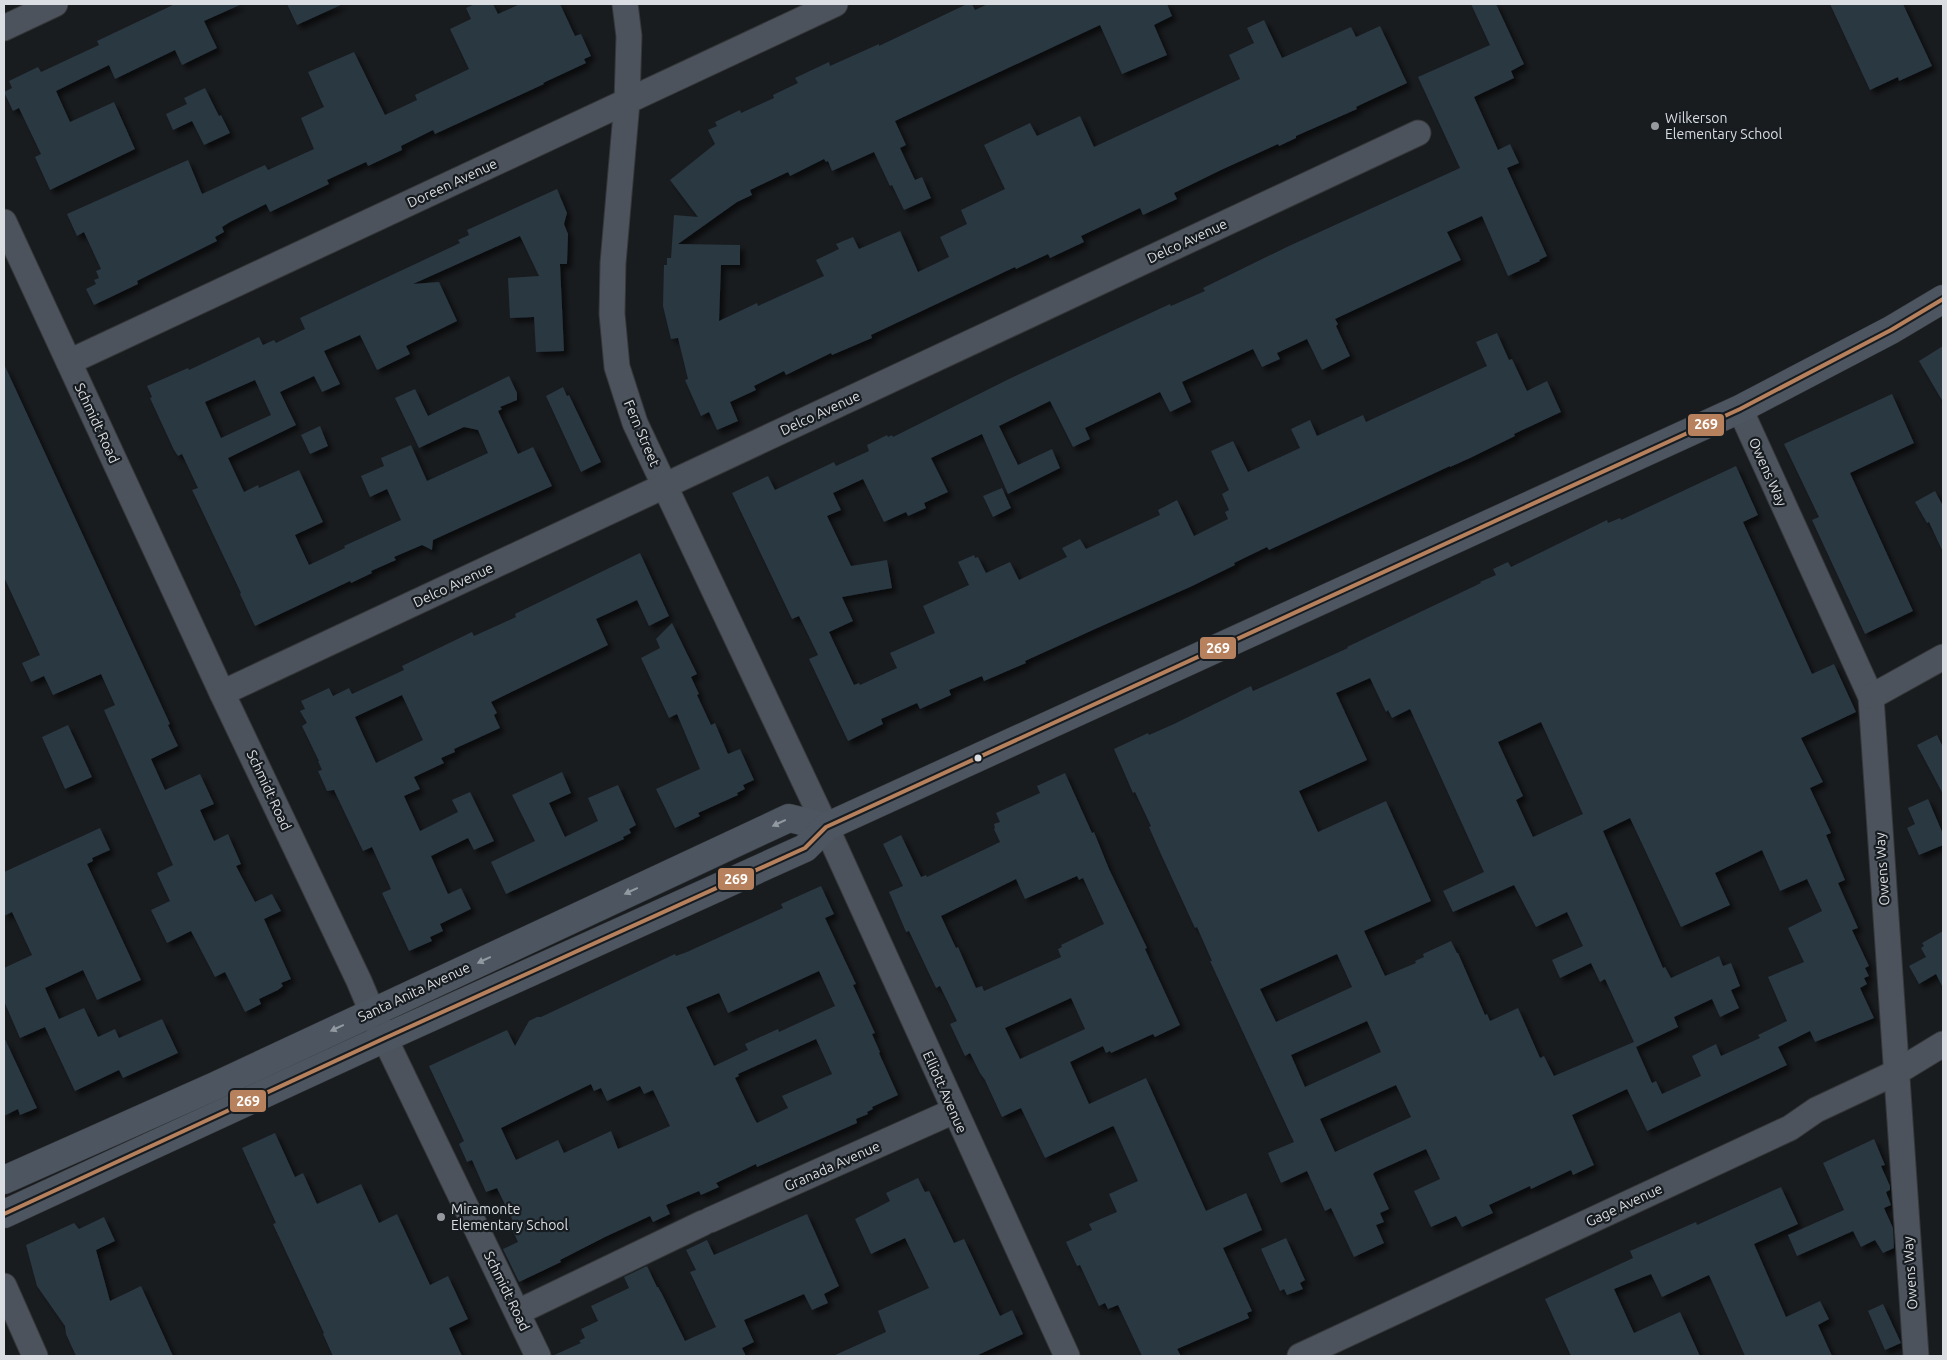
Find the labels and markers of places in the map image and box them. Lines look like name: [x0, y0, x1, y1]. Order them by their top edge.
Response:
place label: Wilkerson Elementary School: [1665, 110, 1783, 142]
marker: Wilkerson Elementary School: [1649, 120, 1661, 132]
unlabelled marker: [973, 753, 983, 763]
place label: Miramonte Elementary School: [451, 1201, 569, 1233]
marker: Miramonte Elementary School: [435, 1211, 447, 1223]

